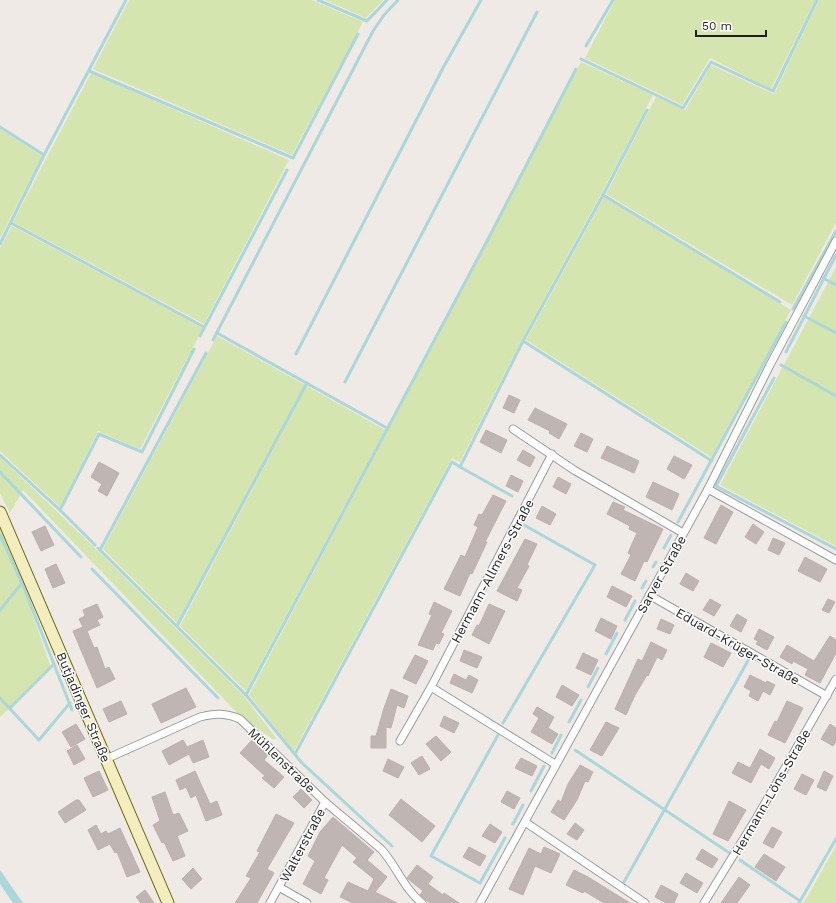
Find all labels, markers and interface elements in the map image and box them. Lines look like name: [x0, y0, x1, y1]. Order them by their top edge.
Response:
scale bar: [696, 12, 766, 38]
text: 50 m: [702, 19, 732, 33]
street label: Hermann-Allmers-Straße: [448, 497, 537, 646]
street label: Sarver Straße: [634, 533, 689, 616]
street label: Eduard-Krüger-Straße: [673, 605, 802, 688]
street label: Butjadinger Straße: [54, 650, 114, 764]
street label: Mühlenstraße: [245, 725, 318, 796]
street label: Hermann-Löns-Straße: [729, 727, 814, 858]
street label: Walterstraße: [277, 806, 328, 885]

